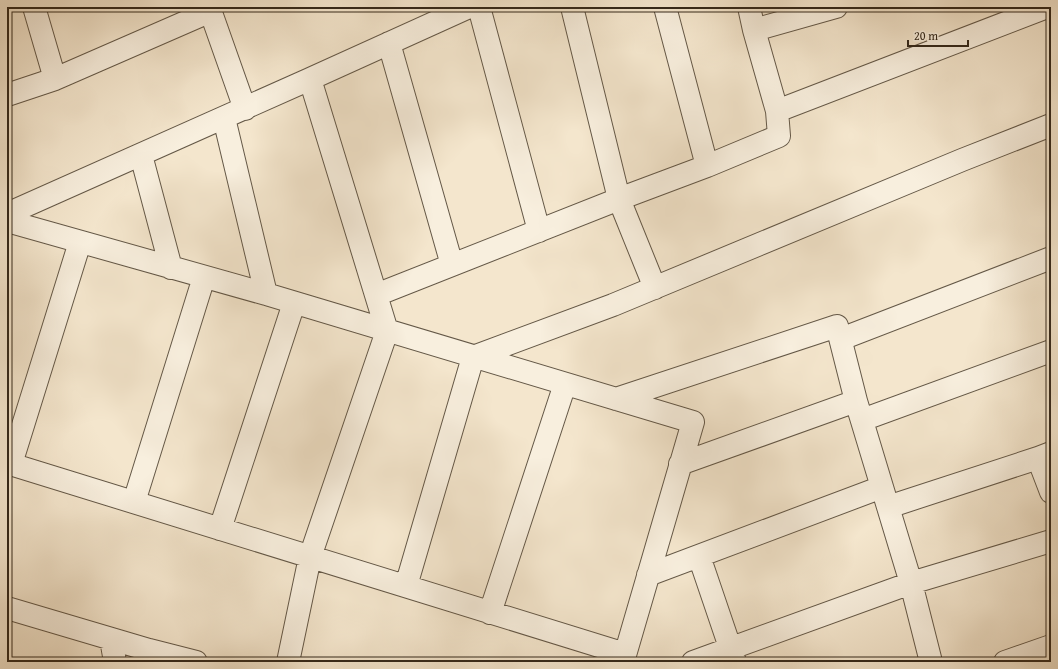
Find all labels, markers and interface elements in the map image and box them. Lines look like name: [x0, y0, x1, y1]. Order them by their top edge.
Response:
scale bar: [908, 22, 968, 48]
text: 20 m: [914, 27, 938, 44]

